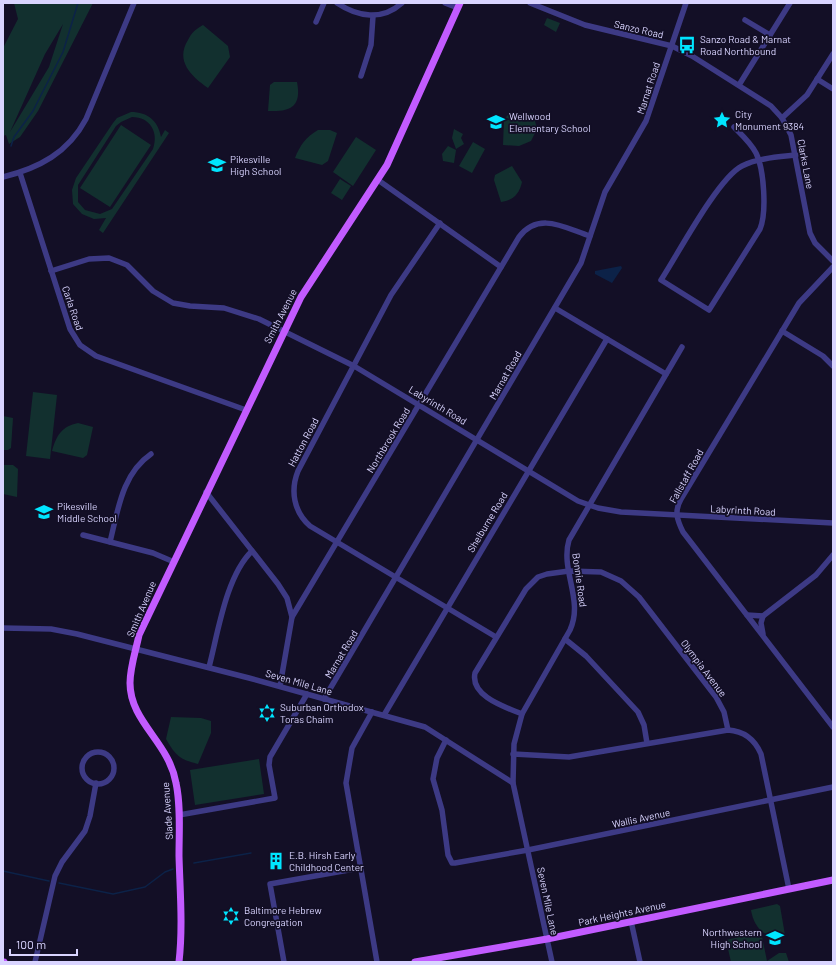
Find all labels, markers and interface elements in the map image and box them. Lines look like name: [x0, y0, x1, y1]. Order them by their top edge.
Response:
street label: Sanzo Road: [613, 17, 665, 41]
place label: Sanzo Road & Marnat Road Northbound: [700, 33, 791, 57]
bus stop icon: Sanzo Road & Marnat Road Northbound: [677, 35, 697, 55]
street label: Marnat Road: [634, 60, 662, 116]
place label: City Monument 9384: [735, 108, 804, 132]
place label: Wellwood Elementary School: [509, 110, 590, 134]
place icon: City Monument 9384: [712, 110, 732, 130]
school or university icon: Wellwood Elementary School: [486, 112, 506, 132]
street label: Clarks Lane: [795, 138, 817, 190]
place label: Pikesville High School: [230, 153, 281, 177]
school or university icon: Pikesville High School: [207, 155, 227, 175]
street label: Carla Road: [60, 284, 86, 332]
street label: Smith Avenue: [261, 287, 299, 345]
street label: Marnat Road: [486, 349, 524, 401]
street label: Labyrinth Road: [407, 383, 469, 427]
street label: Northbrook Road: [364, 405, 412, 475]
street label: Hatton Road: [285, 415, 321, 469]
street label: Fallstaff Road: [666, 447, 706, 505]
street label: Shelburne Road: [464, 490, 510, 554]
place label: Pikesville Middle School: [57, 500, 117, 524]
school or university icon: Pikesville Middle School: [34, 502, 54, 522]
street label: Labyrinth Road: [710, 502, 776, 518]
street label: Bonnie Road: [570, 552, 590, 608]
street label: Smith Avenue: [124, 579, 158, 639]
street label: Marnat Road: [322, 628, 360, 680]
street label: Olympia Avenue: [679, 637, 729, 699]
street label: Seven Mile Lane: [264, 667, 334, 697]
place label: Suburban Orthodox Toras Chaim: [280, 701, 364, 725]
synagogue icon: Suburban Orthodox Toras Chaim: [257, 703, 277, 723]
street label: Slade Avenue: [159, 782, 175, 840]
street label: Wallis Avenue: [611, 806, 671, 830]
place label: E.B. Hirsh Early Childhood Center: [289, 849, 364, 873]
building icon: E.B. Hirsh Early Childhood Center: [266, 851, 286, 871]
street label: Seven Mile Lane: [535, 866, 561, 936]
street label: Park Heights Avenue: [577, 898, 667, 928]
place label: Baltimore Hebrew Congregation: [244, 904, 322, 928]
synagogue icon: Baltimore Hebrew Congregation: [221, 906, 241, 926]
place label: Northwestern High School: [702, 926, 762, 950]
school or university icon: Northwestern High School: [765, 928, 785, 948]
scale bar: [10, 931, 77, 957]
text: 100 m: [16, 937, 46, 951]

